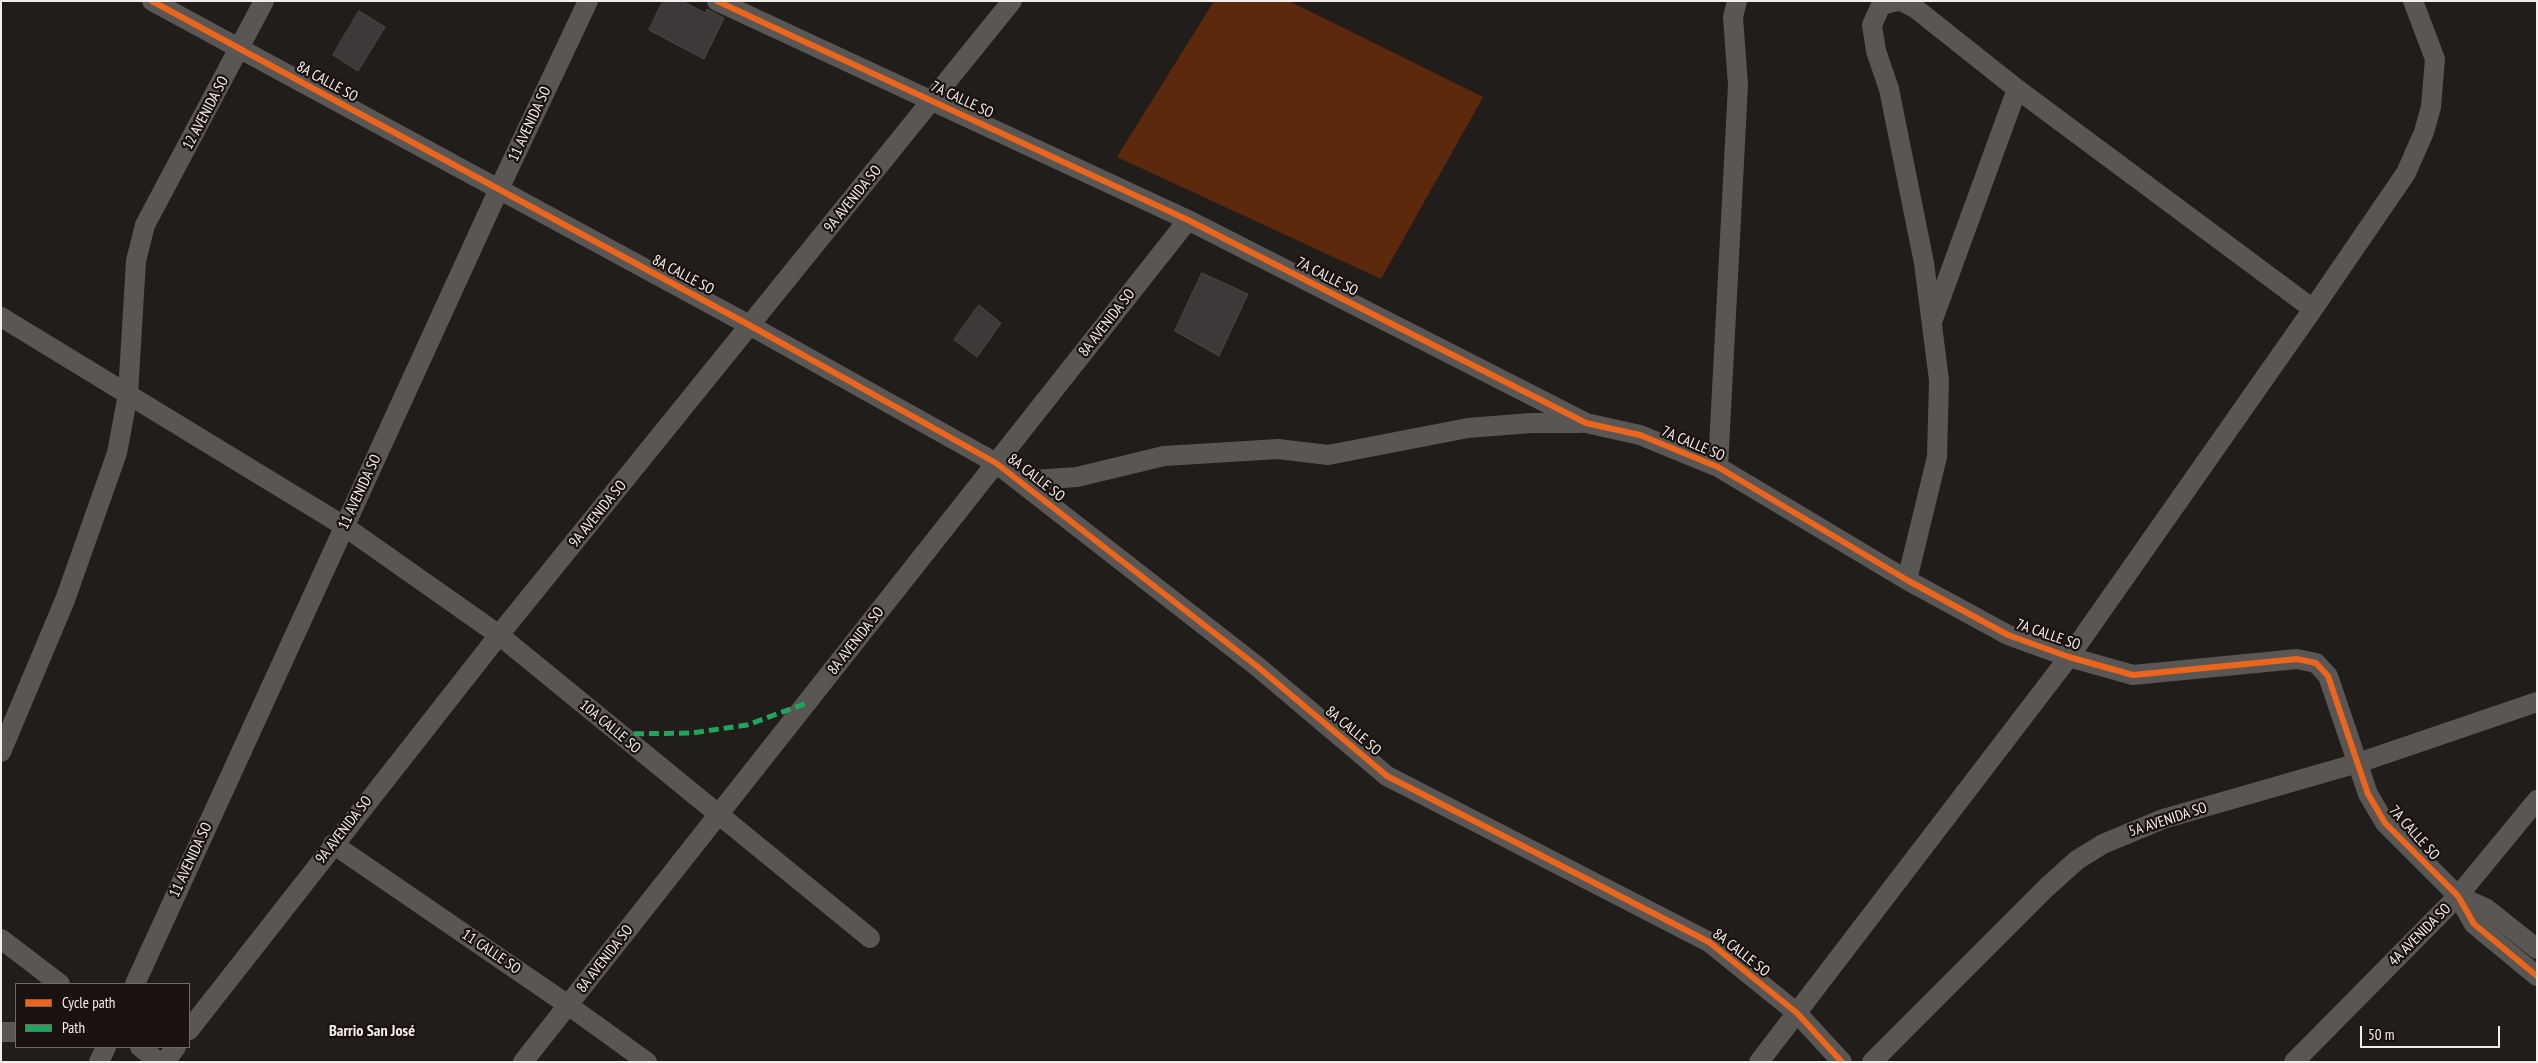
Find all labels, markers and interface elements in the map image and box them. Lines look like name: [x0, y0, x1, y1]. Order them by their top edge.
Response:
street label: 8A CALLE SO: [293, 58, 361, 106]
street label: 12 AVENIDA SO: [179, 73, 233, 153]
street label: 7A CALLE SO: [928, 78, 996, 122]
street label: 11 AVENIDA SO: [505, 84, 555, 164]
street label: 9A AVENIDA SO: [821, 162, 885, 236]
street label: 8A CALLE SO: [649, 251, 717, 299]
street label: 7A CALLE SO: [1293, 254, 1361, 300]
street label: 8A AVENIDA SO: [1075, 286, 1139, 360]
street label: 7A CALLE SO: [1659, 423, 1727, 465]
street label: 8A CALLE SO: [1004, 450, 1068, 506]
street label: 11 AVENIDA SO: [335, 452, 385, 532]
street label: 9A AVENIDA SO: [566, 477, 630, 551]
street label: 8A AVENIDA SO: [824, 604, 888, 678]
street label: 7A CALLE SO: [2013, 616, 2083, 654]
street label: 10A CALLE SO: [576, 696, 644, 758]
street label: 8A CALLE SO: [1321, 702, 1385, 760]
street label: 9A AVENIDA SO: [312, 793, 376, 867]
street label: 5A AVENIDA SO: [2127, 799, 2209, 841]
street label: 7A CALLE SO: [2385, 802, 2443, 864]
street label: 11 AVENIDA SO: [166, 820, 216, 900]
street label: 4A AVENIDA SO: [2385, 900, 2455, 970]
street label: 8A AVENIDA SO: [573, 922, 637, 996]
street label: 8A CALLE SO: [1709, 925, 1773, 981]
street label: 11 CALLE SO: [458, 926, 524, 978]
legend: [15, 983, 190, 1048]
text: Cycle path: [62, 993, 115, 1012]
scale bar: [2363, 1016, 2503, 1048]
text: Path: [62, 1018, 85, 1037]
district label: Barrio San José: [329, 1021, 415, 1041]
text: 50 m: [2368, 1025, 2394, 1044]

